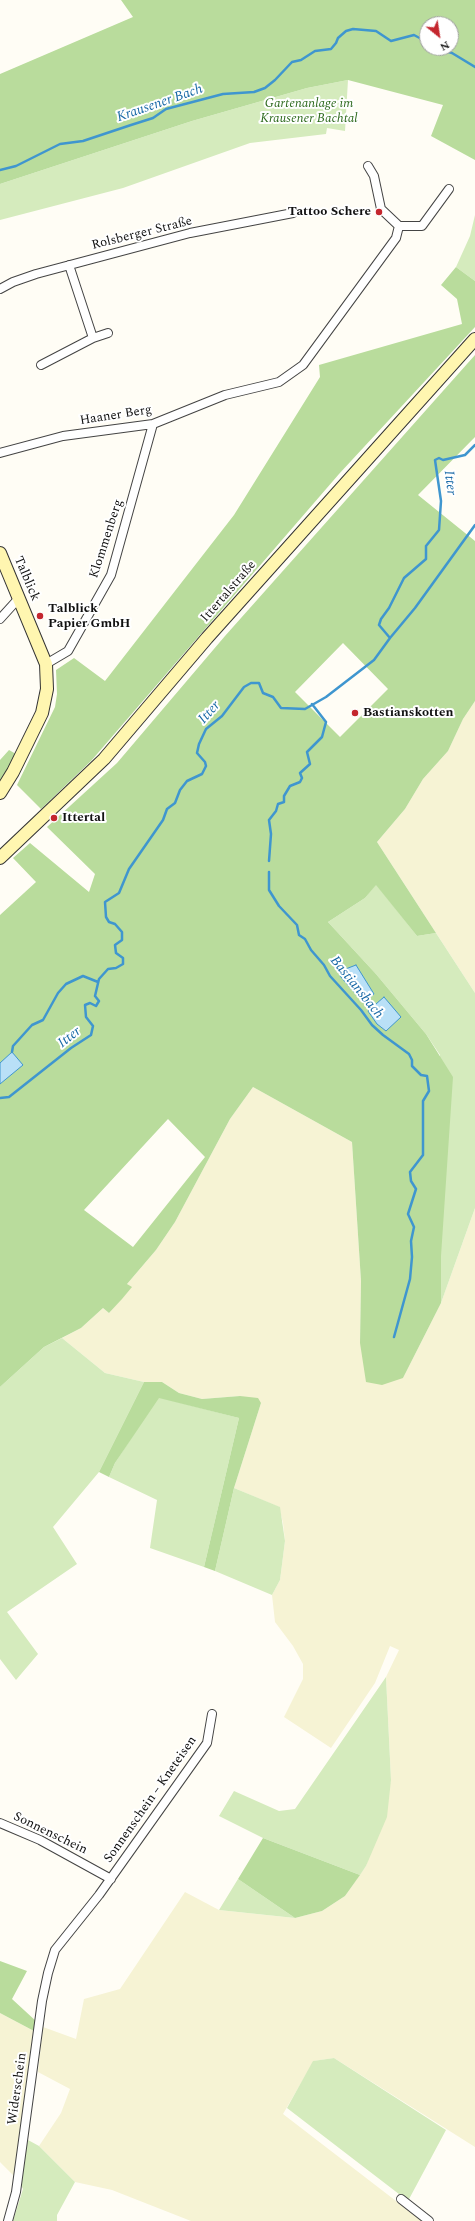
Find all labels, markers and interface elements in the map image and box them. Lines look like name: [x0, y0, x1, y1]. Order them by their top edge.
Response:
north arrow: [419, 16, 459, 56]
text: N: [437, 36, 453, 56]
water label: Krausener Bach: [115, 81, 205, 127]
park label: Gartenanlage im Krausener Bachtal: [260, 96, 358, 127]
place label: Tattoo Schere: [288, 204, 371, 220]
marker: Tattoo Schere: [374, 207, 384, 217]
street label: Rolsberger Straße: [90, 214, 194, 254]
street label: Haaner Berg: [79, 403, 153, 429]
water label: Itter: [439, 470, 459, 496]
street label: Klommenberg: [87, 498, 127, 580]
street label: Talblick: [10, 554, 42, 604]
street label: Ittertalstraße: [198, 558, 260, 626]
place label: Talblick Papier GmbH: [48, 601, 130, 632]
marker: Talblick Papier GmbH: [35, 611, 45, 621]
water label: Itter: [196, 698, 224, 728]
place label: Bastianskotten: [363, 705, 454, 721]
marker: Bastianskotten: [350, 708, 360, 718]
place label: Ittertal: [62, 810, 105, 826]
marker: Ittertal: [49, 813, 59, 823]
water label: Bastiansbach: [326, 953, 386, 1023]
water label: Itter: [55, 1024, 85, 1052]
street label: Sonnenschein – Kneteisen: [101, 1734, 201, 1866]
street label: Sonnenschein: [10, 1809, 90, 1859]
street label: Widerschein: [5, 2052, 31, 2126]

